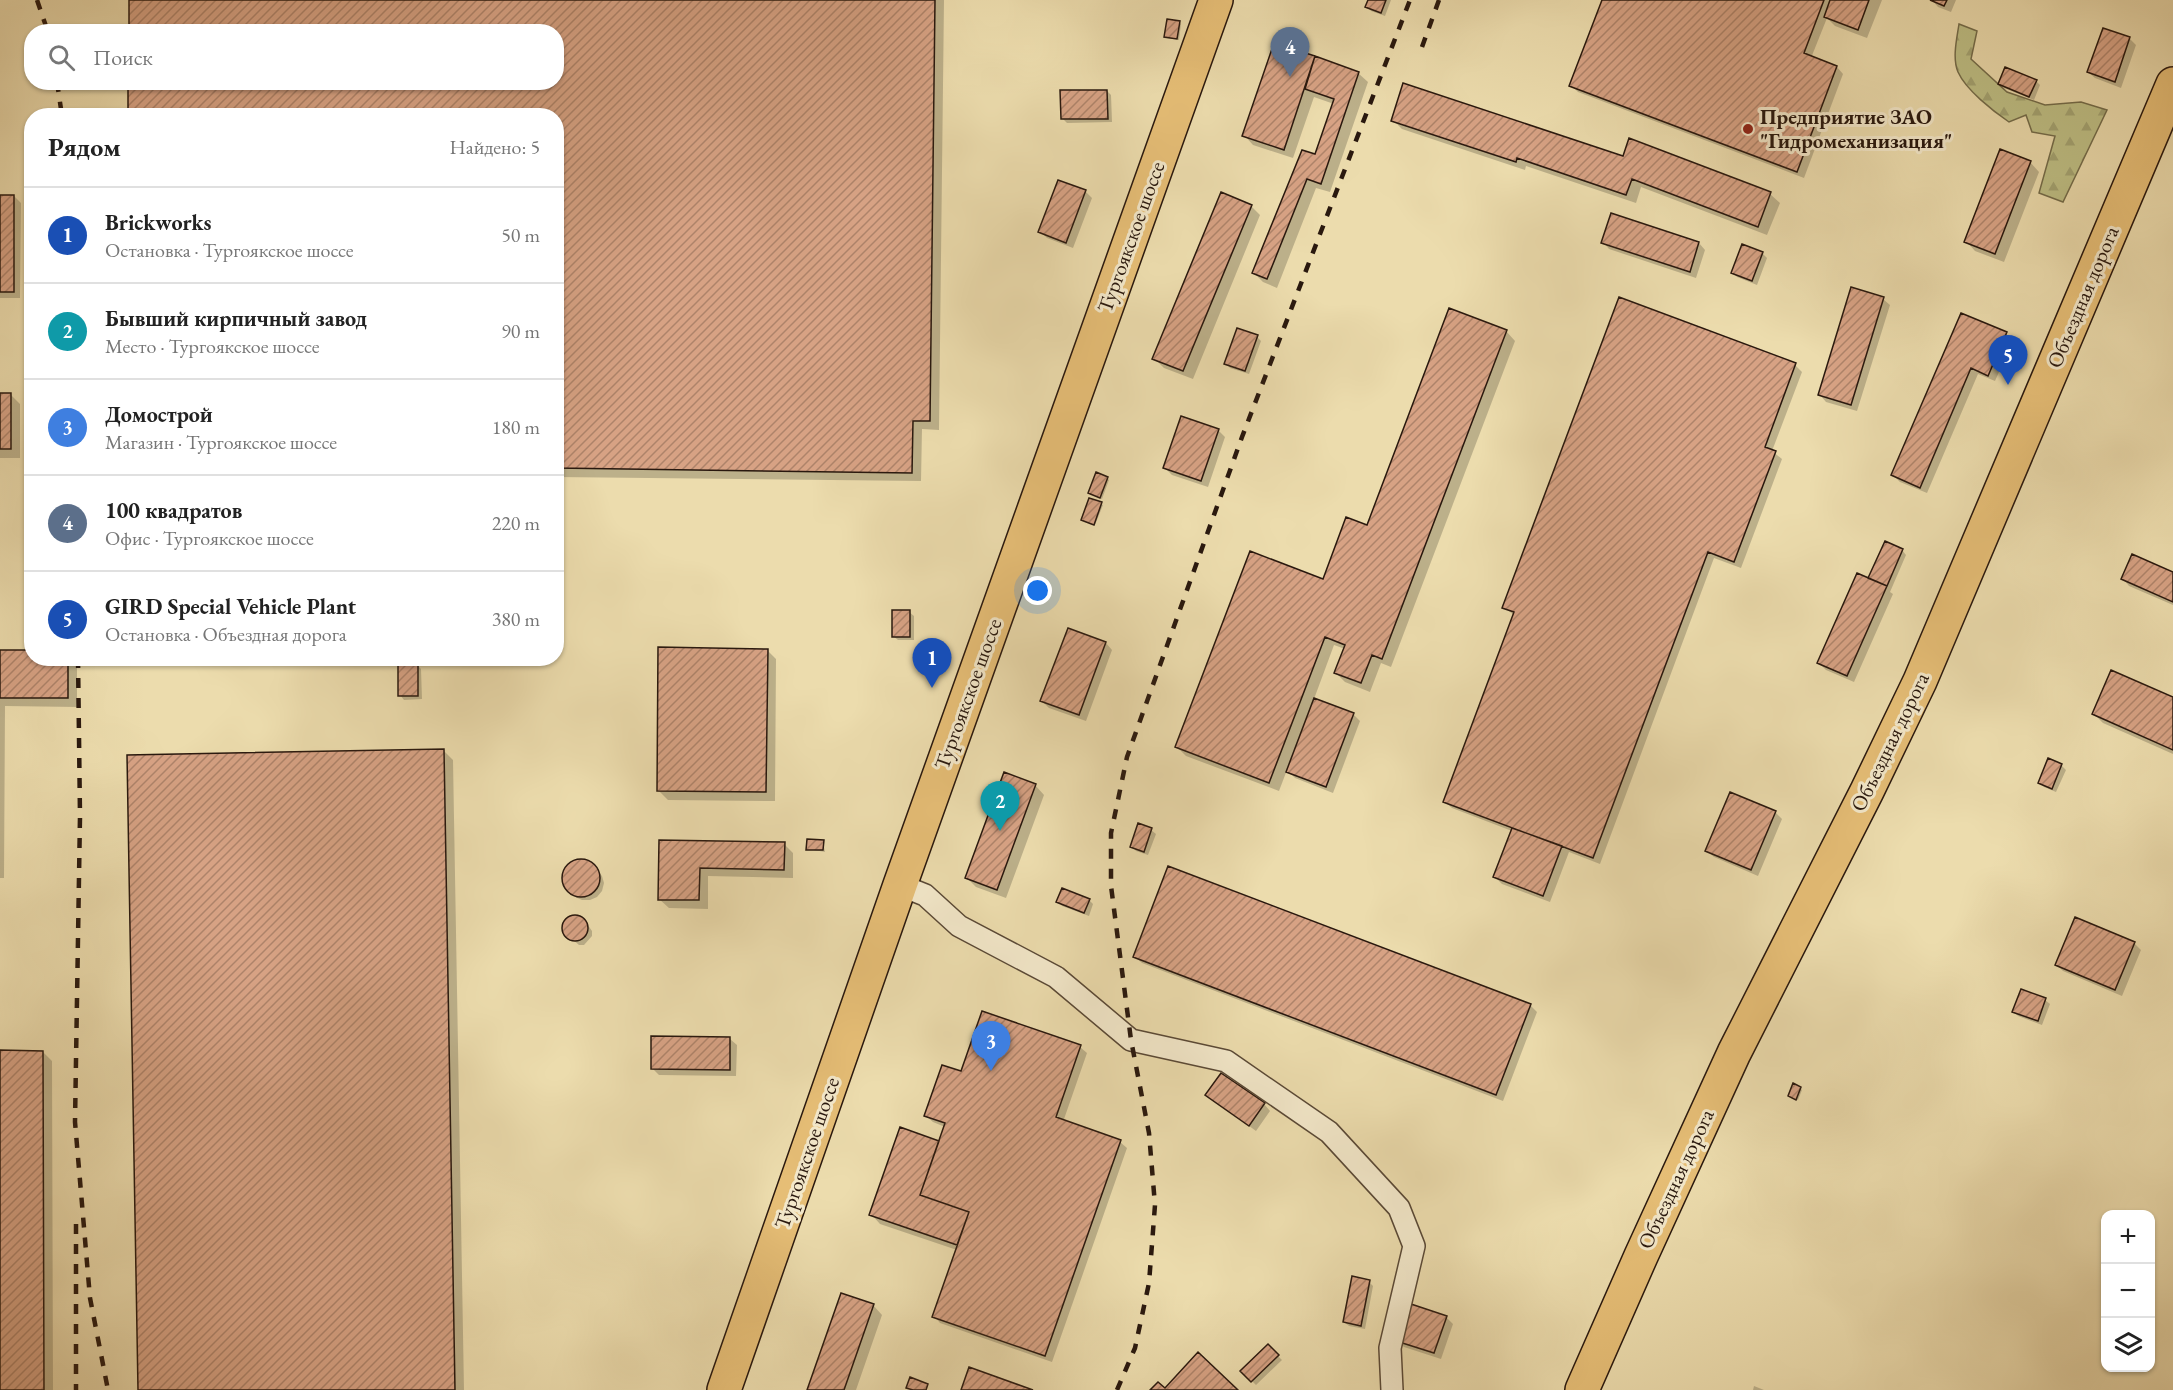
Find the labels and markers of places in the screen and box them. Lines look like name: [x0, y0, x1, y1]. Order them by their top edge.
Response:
pin: 4: [1270, 28, 1310, 77]
place label: Предприятие ЗАО "Гидромеханизация": [1760, 103, 1952, 154]
marker: Предприятие ЗАО "Гидромеханизация": [1741, 122, 1755, 136]
pin: 5: [1988, 336, 2028, 385]
pin: 1: [912, 638, 952, 688]
pin: 2: [980, 782, 1020, 831]
pin: 3: [972, 1022, 1010, 1071]

